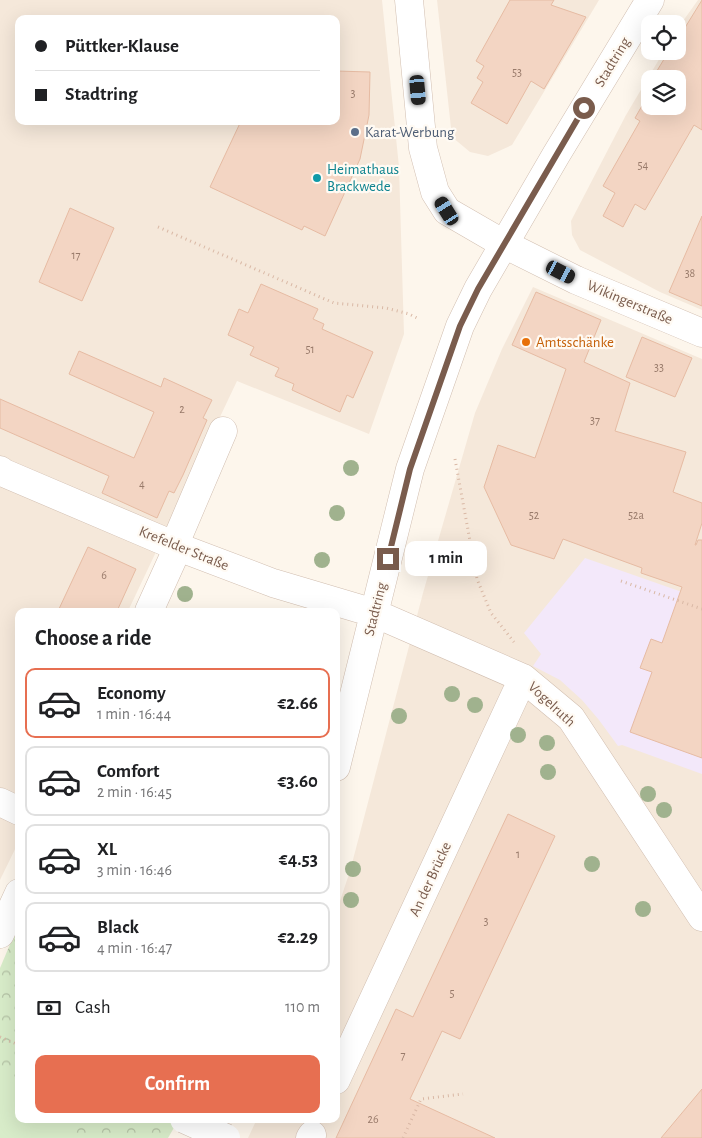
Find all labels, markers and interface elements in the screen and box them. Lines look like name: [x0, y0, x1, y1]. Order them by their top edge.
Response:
map controls: [641, 15, 686, 115]
button: locate: [641, 15, 686, 60]
street label: Stadtring: [592, 34, 633, 90]
text: Püttker-Klause: [65, 37, 179, 56]
house number: 53: [512, 66, 522, 78]
button: layers: [641, 70, 686, 115]
car: [409, 74, 426, 106]
text: Stadtring: [65, 85, 138, 104]
house number: 3: [351, 87, 356, 99]
route start: [573, 97, 595, 119]
place label: Karat-Werbung: [365, 125, 455, 140]
marker: Karat-Werbung: [349, 126, 361, 138]
house number: 54: [638, 159, 649, 171]
place label: Heimathaus Brackwede: [327, 162, 399, 194]
marker: Heimathaus Brackwede: [311, 172, 323, 184]
car: [432, 194, 461, 228]
house number: 17: [71, 249, 81, 261]
car: [544, 259, 577, 285]
house number: 38: [685, 267, 696, 279]
street label: Wikingerstraße: [585, 278, 675, 327]
place label: Amtsschänke: [536, 335, 614, 350]
marker: Amtsschänke: [520, 336, 532, 348]
house number: 51: [305, 343, 315, 355]
house number: 33: [654, 361, 664, 373]
house number: 2: [179, 403, 185, 415]
house number: 37: [590, 414, 600, 426]
house number: 4: [139, 478, 145, 490]
house number: 52: [529, 509, 540, 521]
house number: 52a: [628, 509, 644, 521]
street label: Krefelder Straße: [137, 524, 231, 573]
callout: 1 min: [406, 542, 488, 576]
route end: [377, 548, 399, 570]
text: 1 min: [429, 550, 463, 566]
house number: 6: [101, 569, 107, 581]
street label: Stadtring: [362, 580, 390, 638]
text: Choose a ride: [35, 627, 151, 649]
street label: Vogelruth: [525, 679, 578, 730]
icon: car: [37, 681, 82, 726]
text: Economy: [97, 684, 166, 703]
text: €2.66: [277, 694, 318, 713]
text: 1 min · 16:44: [97, 706, 171, 722]
icon: car: [37, 759, 82, 804]
text: Comfort: [97, 762, 159, 781]
text: €3.60: [278, 772, 318, 791]
text: 2 min · 16:45: [97, 784, 172, 800]
icon: car: [37, 837, 82, 882]
text: XL: [97, 840, 117, 859]
street label: An der Brücke: [407, 840, 454, 919]
house number: 1: [516, 848, 520, 860]
text: €4.53: [279, 850, 318, 869]
text: 3 min · 16:46: [97, 862, 172, 878]
icon: car: [37, 915, 82, 960]
house number: 3: [484, 915, 489, 927]
text: Black: [97, 918, 139, 937]
text: €2.29: [278, 928, 318, 947]
text: 4 min · 16:47: [97, 940, 172, 956]
house number: 5: [449, 987, 455, 999]
icon: cash: [35, 994, 63, 1022]
text: Cash: [75, 998, 111, 1017]
text: 110 m: [285, 999, 320, 1015]
house number: 7: [400, 1049, 406, 1061]
button: Confirm: [35, 1055, 320, 1113]
house number: 26: [367, 1113, 379, 1125]

